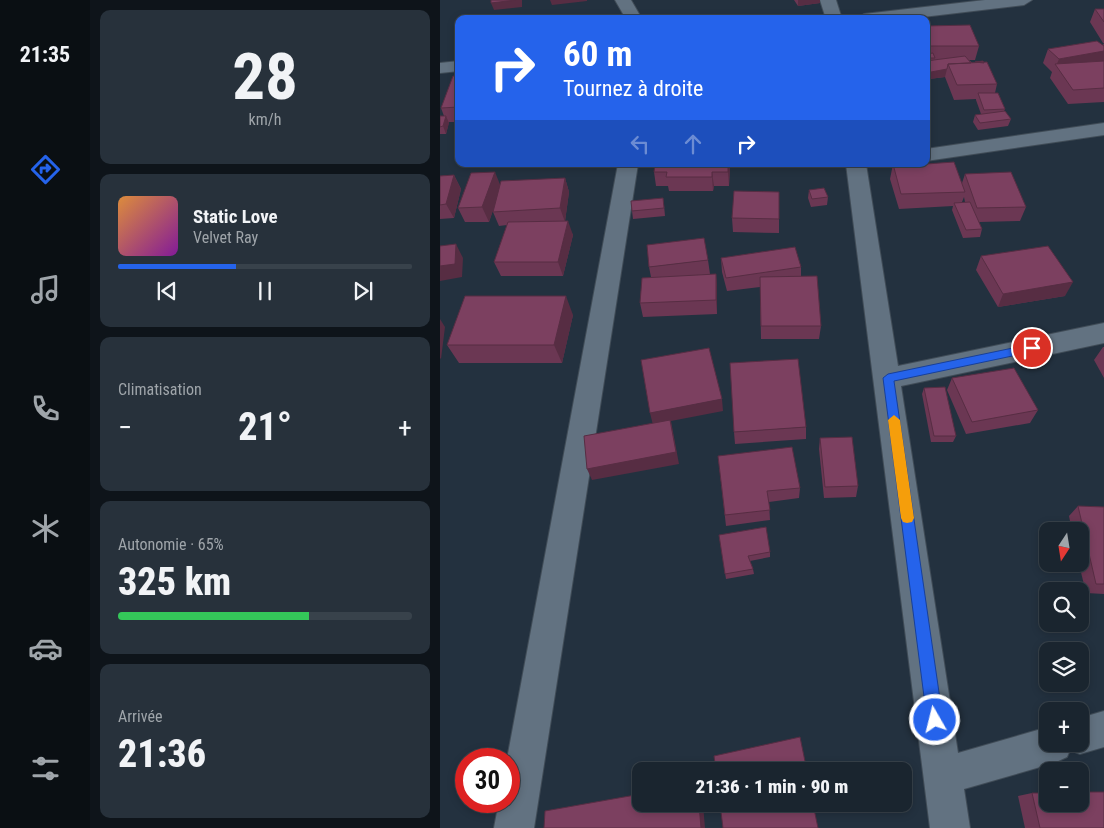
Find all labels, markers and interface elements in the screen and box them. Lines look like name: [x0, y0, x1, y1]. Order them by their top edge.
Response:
text: 60 m: [563, 34, 632, 75]
icon: right: [480, 35, 545, 100]
text: 28: [232, 39, 298, 115]
text: 21:35: [20, 42, 70, 67]
text: Tournez à droite: [563, 76, 703, 101]
text: km/h: [249, 110, 281, 129]
icon: left: [626, 130, 654, 158]
icon: ahead: [679, 130, 707, 158]
icon: right: [732, 130, 760, 158]
icon: directions: [28, 152, 63, 187]
text: Static Love: [193, 205, 278, 228]
text: Velvet Ray: [193, 228, 258, 247]
icon: music: [28, 272, 63, 307]
icon: previous: [153, 277, 181, 305]
icon: pause: [251, 277, 279, 305]
icon: next: [349, 277, 377, 305]
pin: [1011, 327, 1053, 369]
icon: arrive: [1018, 334, 1046, 362]
text: Climatisation: [118, 380, 202, 399]
icon: phone: [28, 391, 63, 426]
text: 21°: [238, 405, 292, 449]
text: −: [118, 411, 132, 444]
text: +: [398, 411, 412, 444]
icon: climate: [28, 511, 63, 546]
north arrow: [1039, 522, 1089, 572]
map controls: [1039, 522, 1089, 812]
text: Autonomie · 65%: [118, 535, 224, 554]
text: 325 km: [118, 560, 231, 604]
button: search: [1039, 582, 1089, 632]
icon: car: [28, 631, 63, 666]
button: layers: [1039, 642, 1089, 692]
position arrow: [908, 693, 960, 745]
button: +: [1039, 702, 1089, 752]
text: Arrivée: [118, 707, 162, 726]
text: 21:36: [118, 732, 206, 776]
speed limit sign: 30: [455, 748, 520, 813]
icon: filters: [28, 751, 63, 786]
button: −: [1039, 762, 1089, 812]
text: 21:36 · 1 min · 90 m: [696, 775, 848, 798]

